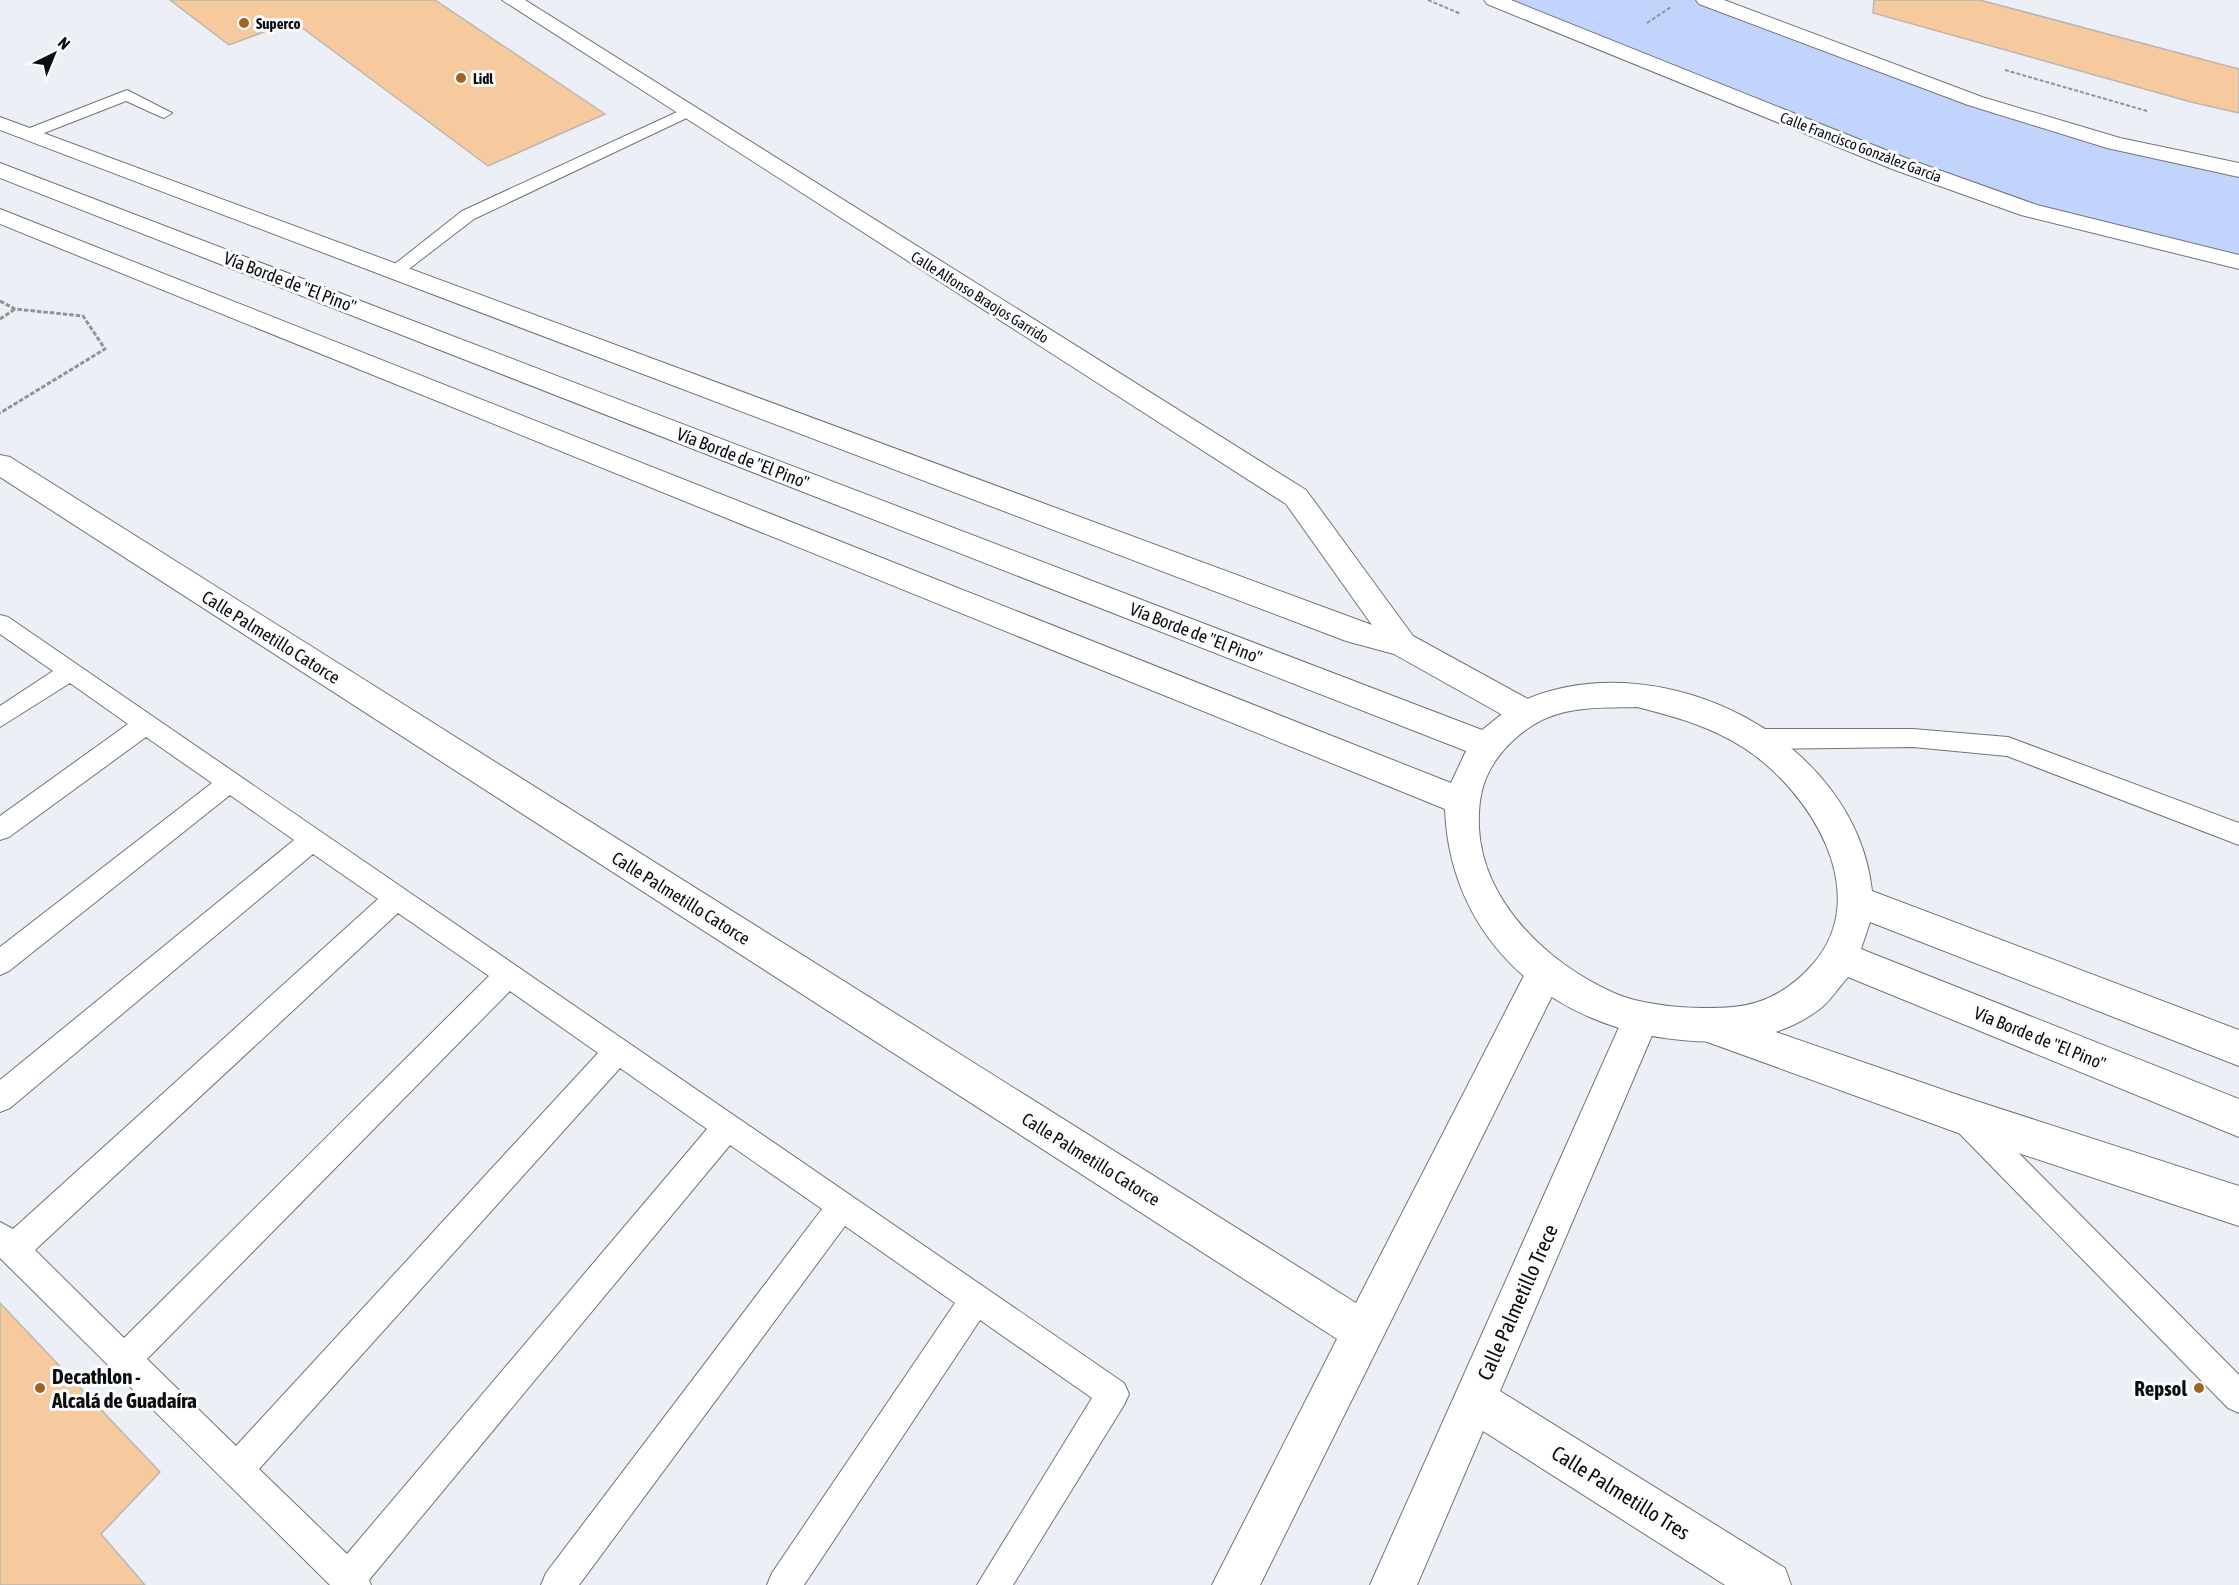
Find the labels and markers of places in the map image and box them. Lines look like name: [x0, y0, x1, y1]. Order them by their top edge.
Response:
place label: Superco: [256, 15, 301, 32]
marker: Superco: [237, 16, 251, 30]
place label: Lidl: [473, 70, 494, 87]
marker: Lidl: [454, 71, 468, 85]
place label: Decathlon - Alcalá de Guadaíra: [51, 1364, 197, 1412]
place label: Repsol: [2134, 1376, 2187, 1400]
marker: Decathlon - Alcalá de Guadaíra: [33, 1381, 47, 1395]
marker: Repsol: [2192, 1381, 2206, 1395]

